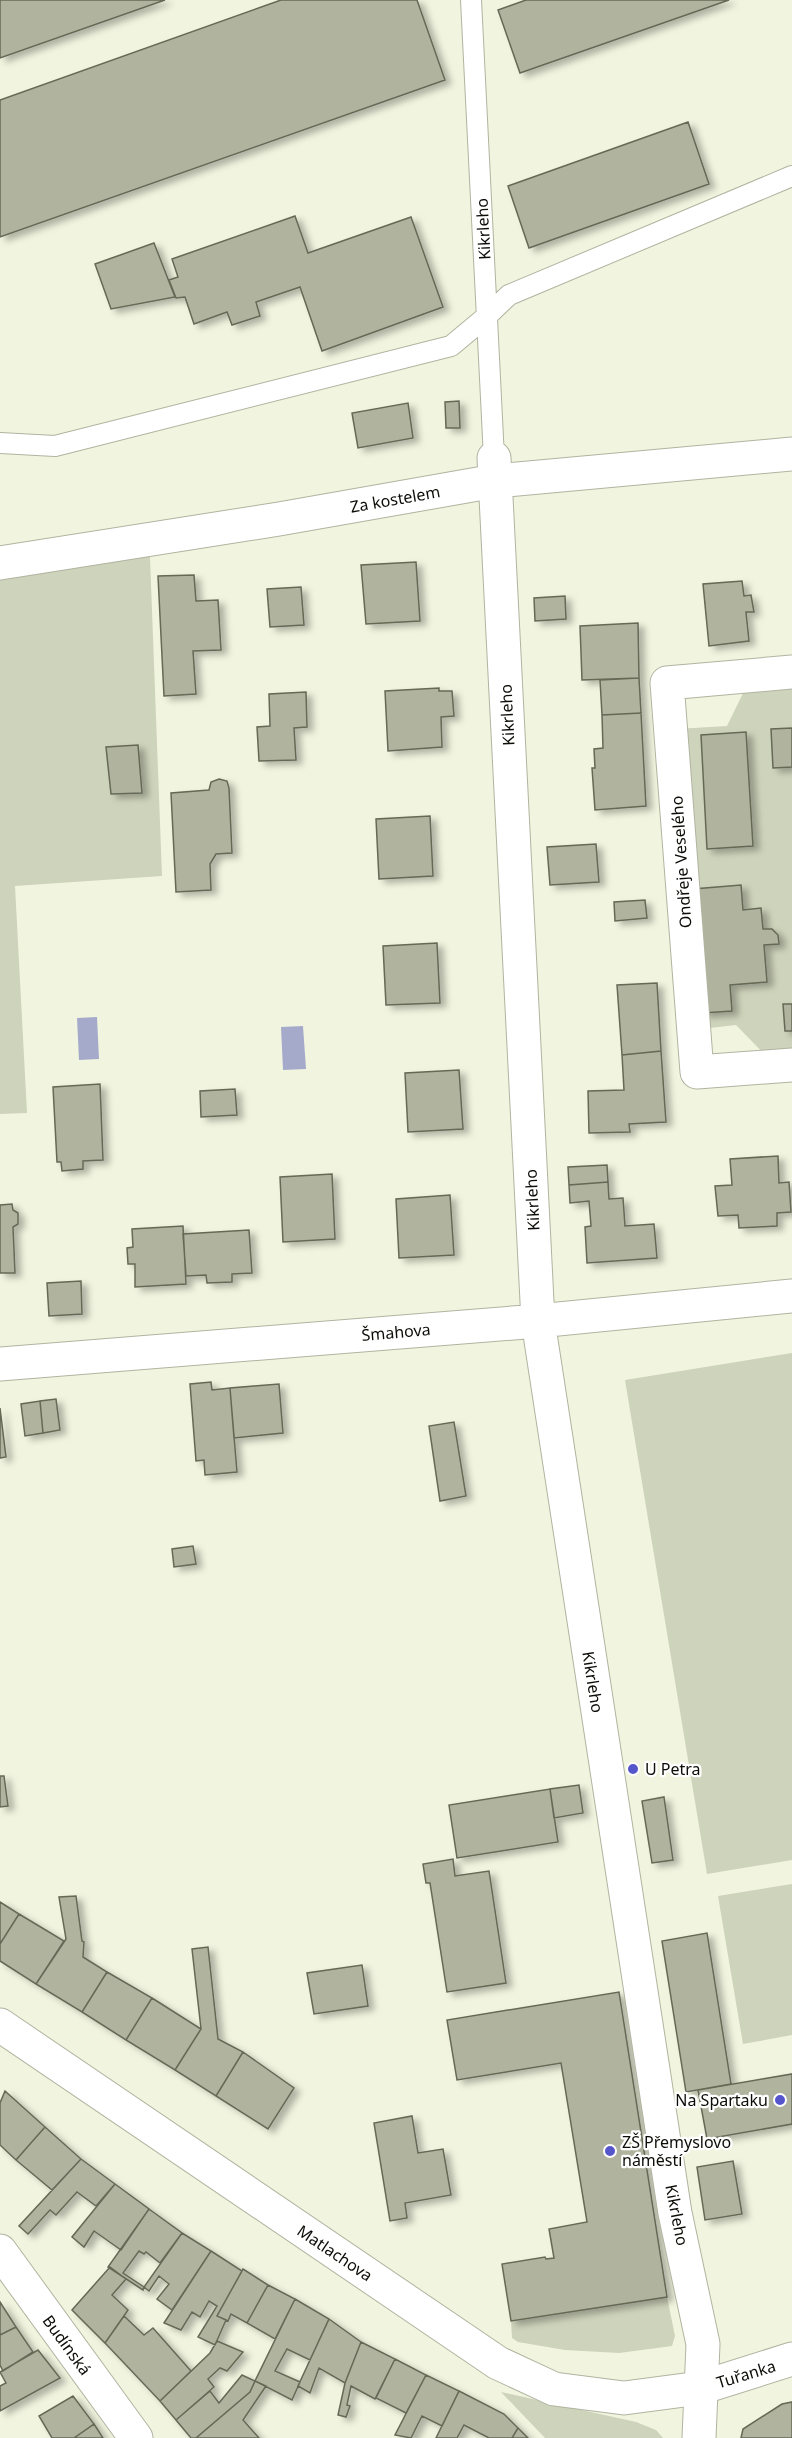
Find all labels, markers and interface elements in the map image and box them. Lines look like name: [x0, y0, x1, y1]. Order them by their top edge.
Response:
street label: Kikrleho: [470, 198, 496, 260]
street label: Za kostelem: [348, 480, 442, 518]
street label: Kikrleho: [494, 684, 520, 746]
street label: Ondřeje Veselého: [665, 795, 697, 929]
street label: Kikrleho: [519, 1169, 545, 1231]
street label: Šmahova: [361, 1318, 431, 1346]
street label: Kikrleho: [577, 1650, 609, 1714]
place label: U Petra: [645, 1758, 701, 1780]
marker: U Petra: [626, 1762, 640, 1776]
place label: Na Spartaku: [675, 2089, 768, 2111]
marker: Na Spartaku: [773, 2093, 787, 2107]
place label: ZŠ Přemyslovo náměstí: [622, 2131, 731, 2171]
marker: ZŠ Přemyslovo náměstí: [603, 2144, 617, 2158]
street label: Kikrleho: [660, 2183, 694, 2247]
street label: Matlachova: [293, 2220, 377, 2286]
street label: Budínská: [38, 2310, 96, 2380]
street label: Tuřanka: [714, 2355, 778, 2393]

